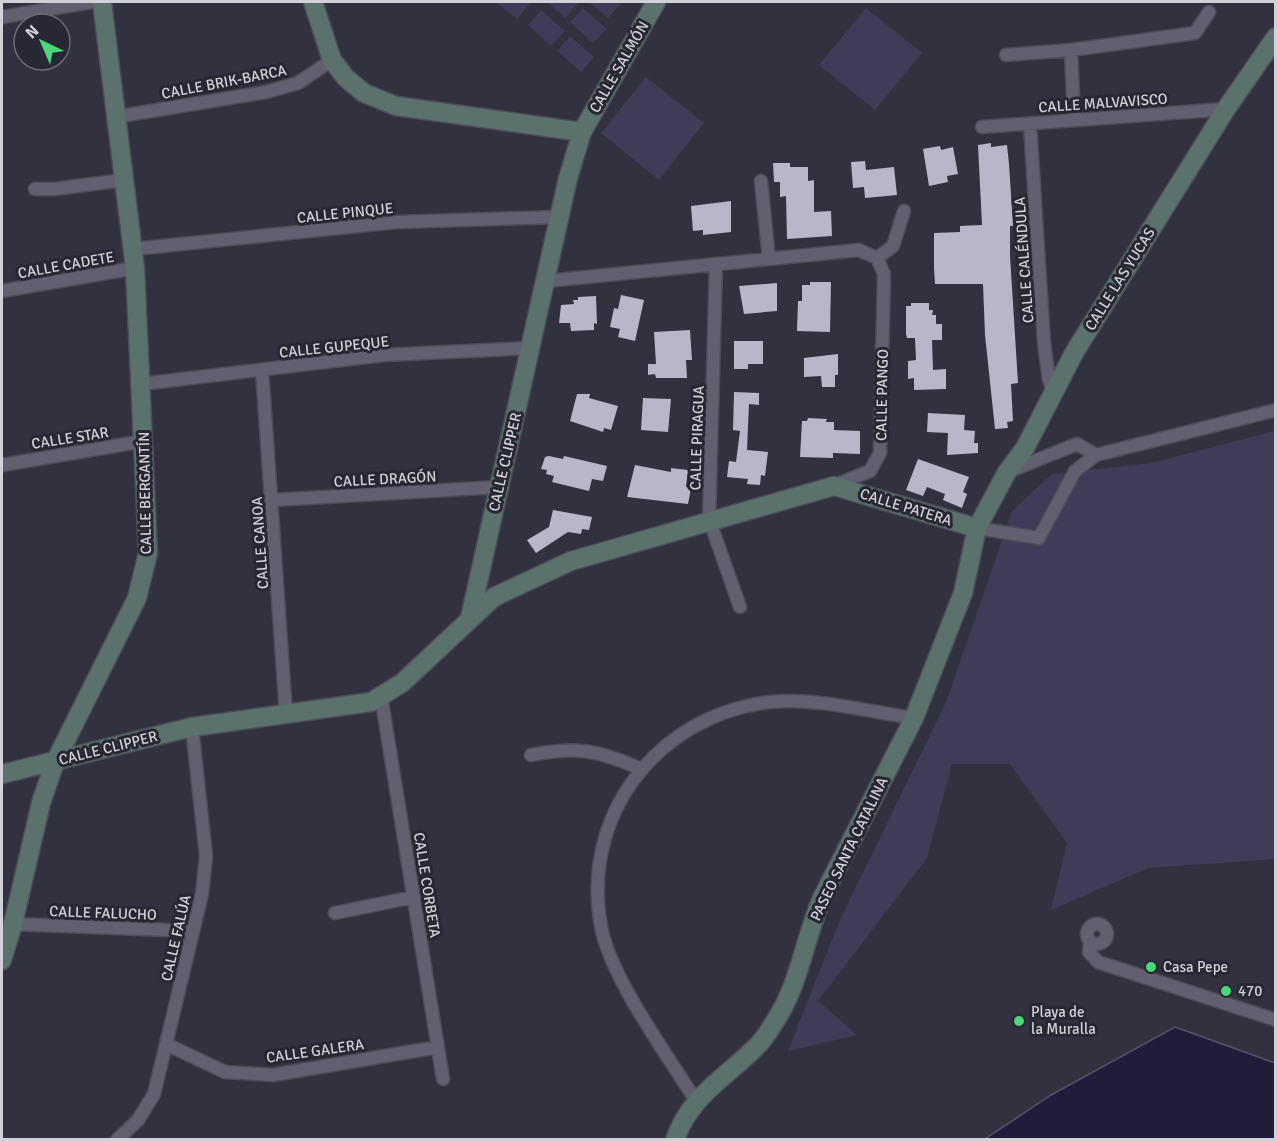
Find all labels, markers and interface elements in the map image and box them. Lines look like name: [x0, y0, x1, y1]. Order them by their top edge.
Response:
north arrow: [12, 12, 72, 72]
street label: CALLE SALMÓN: [585, 18, 652, 116]
text: N: [21, 21, 43, 43]
street label: CALLE BRIK-BARCA: [160, 61, 288, 103]
street label: CALLE MALVAVISCO: [1038, 89, 1168, 116]
street label: CALLE CALÉNDULA: [1010, 196, 1037, 324]
street label: CALLE PINQUE: [296, 199, 394, 227]
street label: CALLE LAS YUCAS: [1081, 224, 1159, 334]
street label: CALLE CADETE: [16, 248, 116, 282]
street label: CALLE GUPEQUE: [278, 332, 390, 362]
street label: CALLE PANGO: [872, 349, 892, 441]
street label: CALLE PIRAGUA: [686, 385, 708, 491]
street label: CALLE CLIPPER: [485, 411, 525, 513]
street label: CALLE STAR: [30, 423, 110, 453]
street label: CALLE BERGANTÍN: [134, 431, 155, 555]
street label: CALLE DRAGÓN: [333, 466, 437, 491]
street label: CALLE PATERA: [858, 484, 954, 530]
street label: CALLE CANOA: [248, 496, 272, 590]
street label: CALLE CLIPPER: [57, 727, 159, 769]
street label: PASEO SANTA CATALINA: [806, 774, 892, 924]
street label: CALLE CORBETA: [410, 831, 444, 939]
street label: CALLE FALÚA: [156, 893, 195, 983]
street label: CALLE FALUCHO: [49, 902, 157, 924]
place label: Casa Pepe: [1163, 958, 1228, 976]
marker: Casa Pepe: [1144, 960, 1158, 974]
place label: 470: [1238, 982, 1262, 1000]
marker: 470: [1219, 984, 1233, 998]
place label: Playa de la Muralla: [1031, 1003, 1096, 1038]
marker: Playa de la Muralla: [1012, 1014, 1026, 1028]
street label: CALLE GALERA: [265, 1035, 365, 1067]

